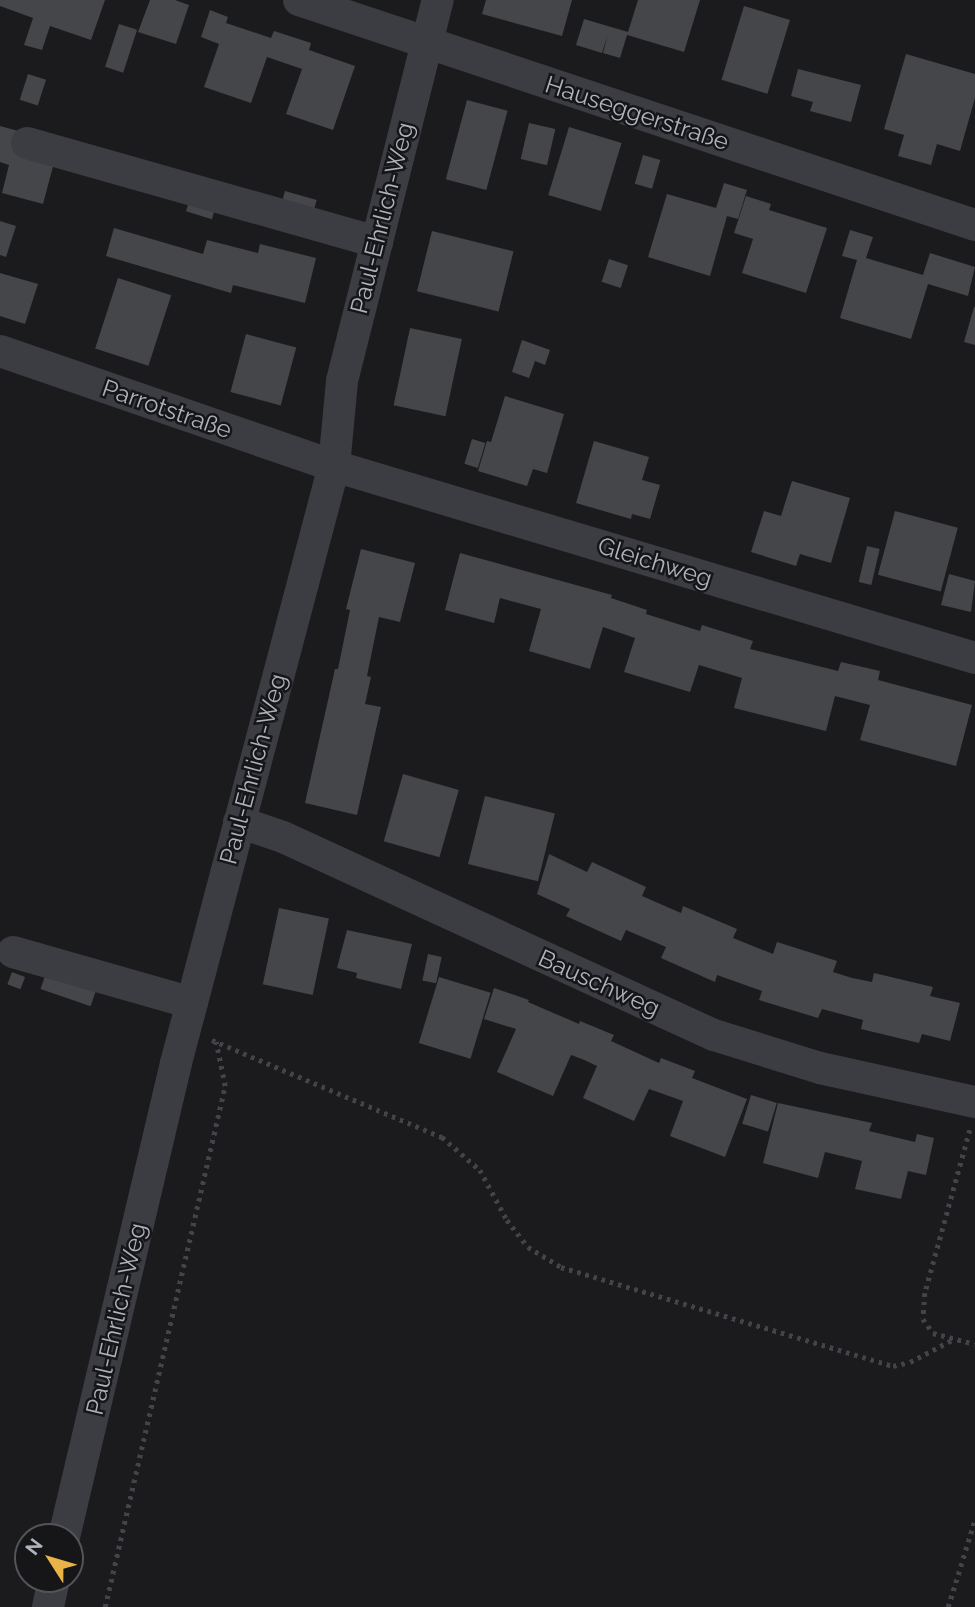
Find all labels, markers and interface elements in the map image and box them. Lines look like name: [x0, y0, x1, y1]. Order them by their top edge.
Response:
street label: Hauseggerstraße: [542, 70, 732, 156]
street label: Paul-Ehrlich-Weg: [344, 119, 420, 317]
street label: Parrotstraße: [99, 373, 235, 445]
street label: Gleichweg: [594, 531, 716, 593]
street label: Paul-Ehrlich-Weg: [214, 671, 292, 867]
street label: Bauschweg: [534, 943, 664, 1023]
street label: Paul-Ehrlich-Weg: [80, 1220, 152, 1418]
north arrow: [14, 1523, 84, 1593]
text: N: [21, 1534, 47, 1559]

